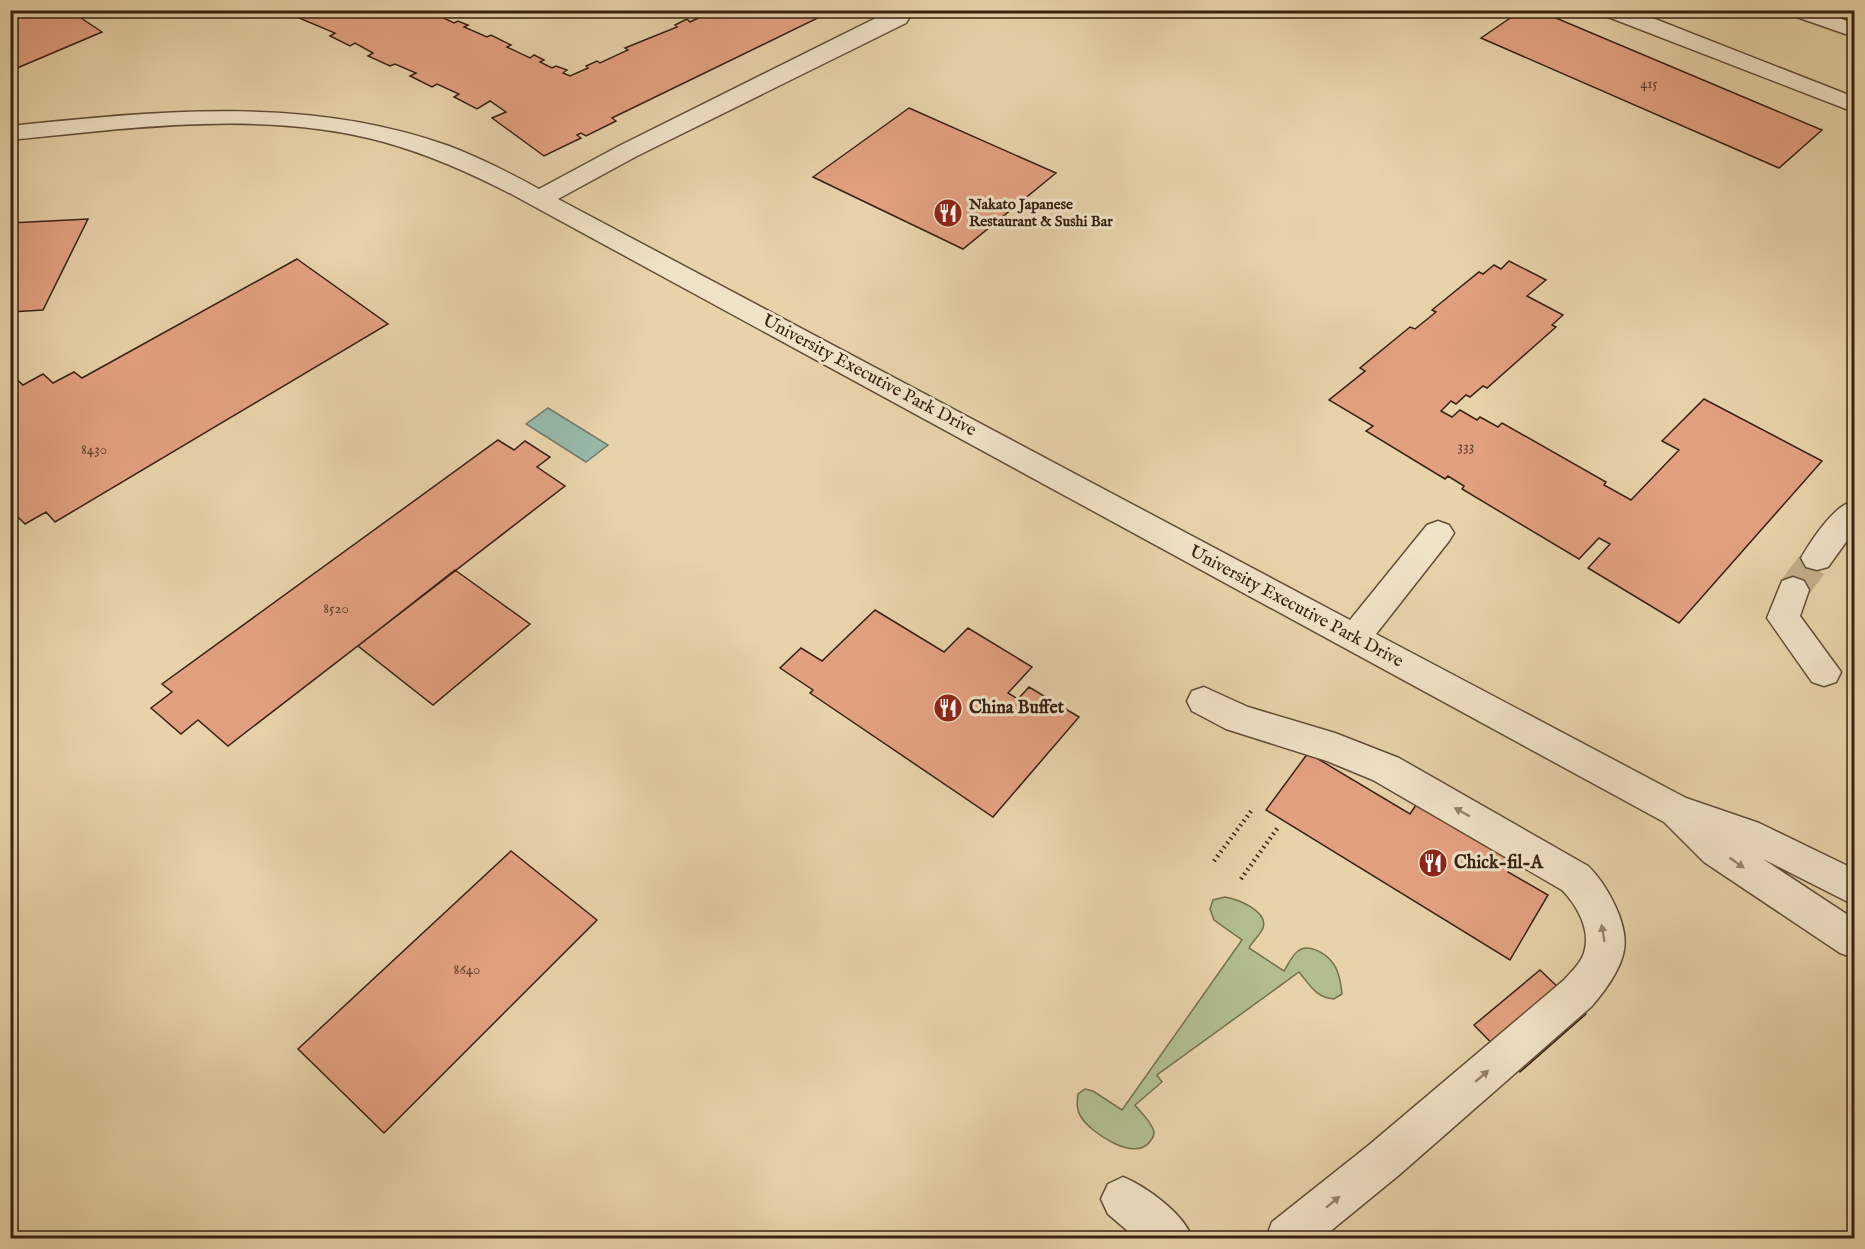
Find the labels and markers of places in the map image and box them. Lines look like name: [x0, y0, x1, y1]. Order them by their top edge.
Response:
place label: Nakato Japanese Restaurant & Sushi Bar: [968, 195, 1113, 231]
restaurant icon: Nakato Japanese Restaurant & Sushi Bar: [932, 197, 964, 229]
restaurant icon: China Buffet: [932, 692, 964, 724]
place label: China Buffet: [969, 697, 1065, 720]
restaurant icon: Chick-fil-A: [1417, 847, 1449, 879]
place label: Chick-fil-A: [1454, 852, 1544, 875]

